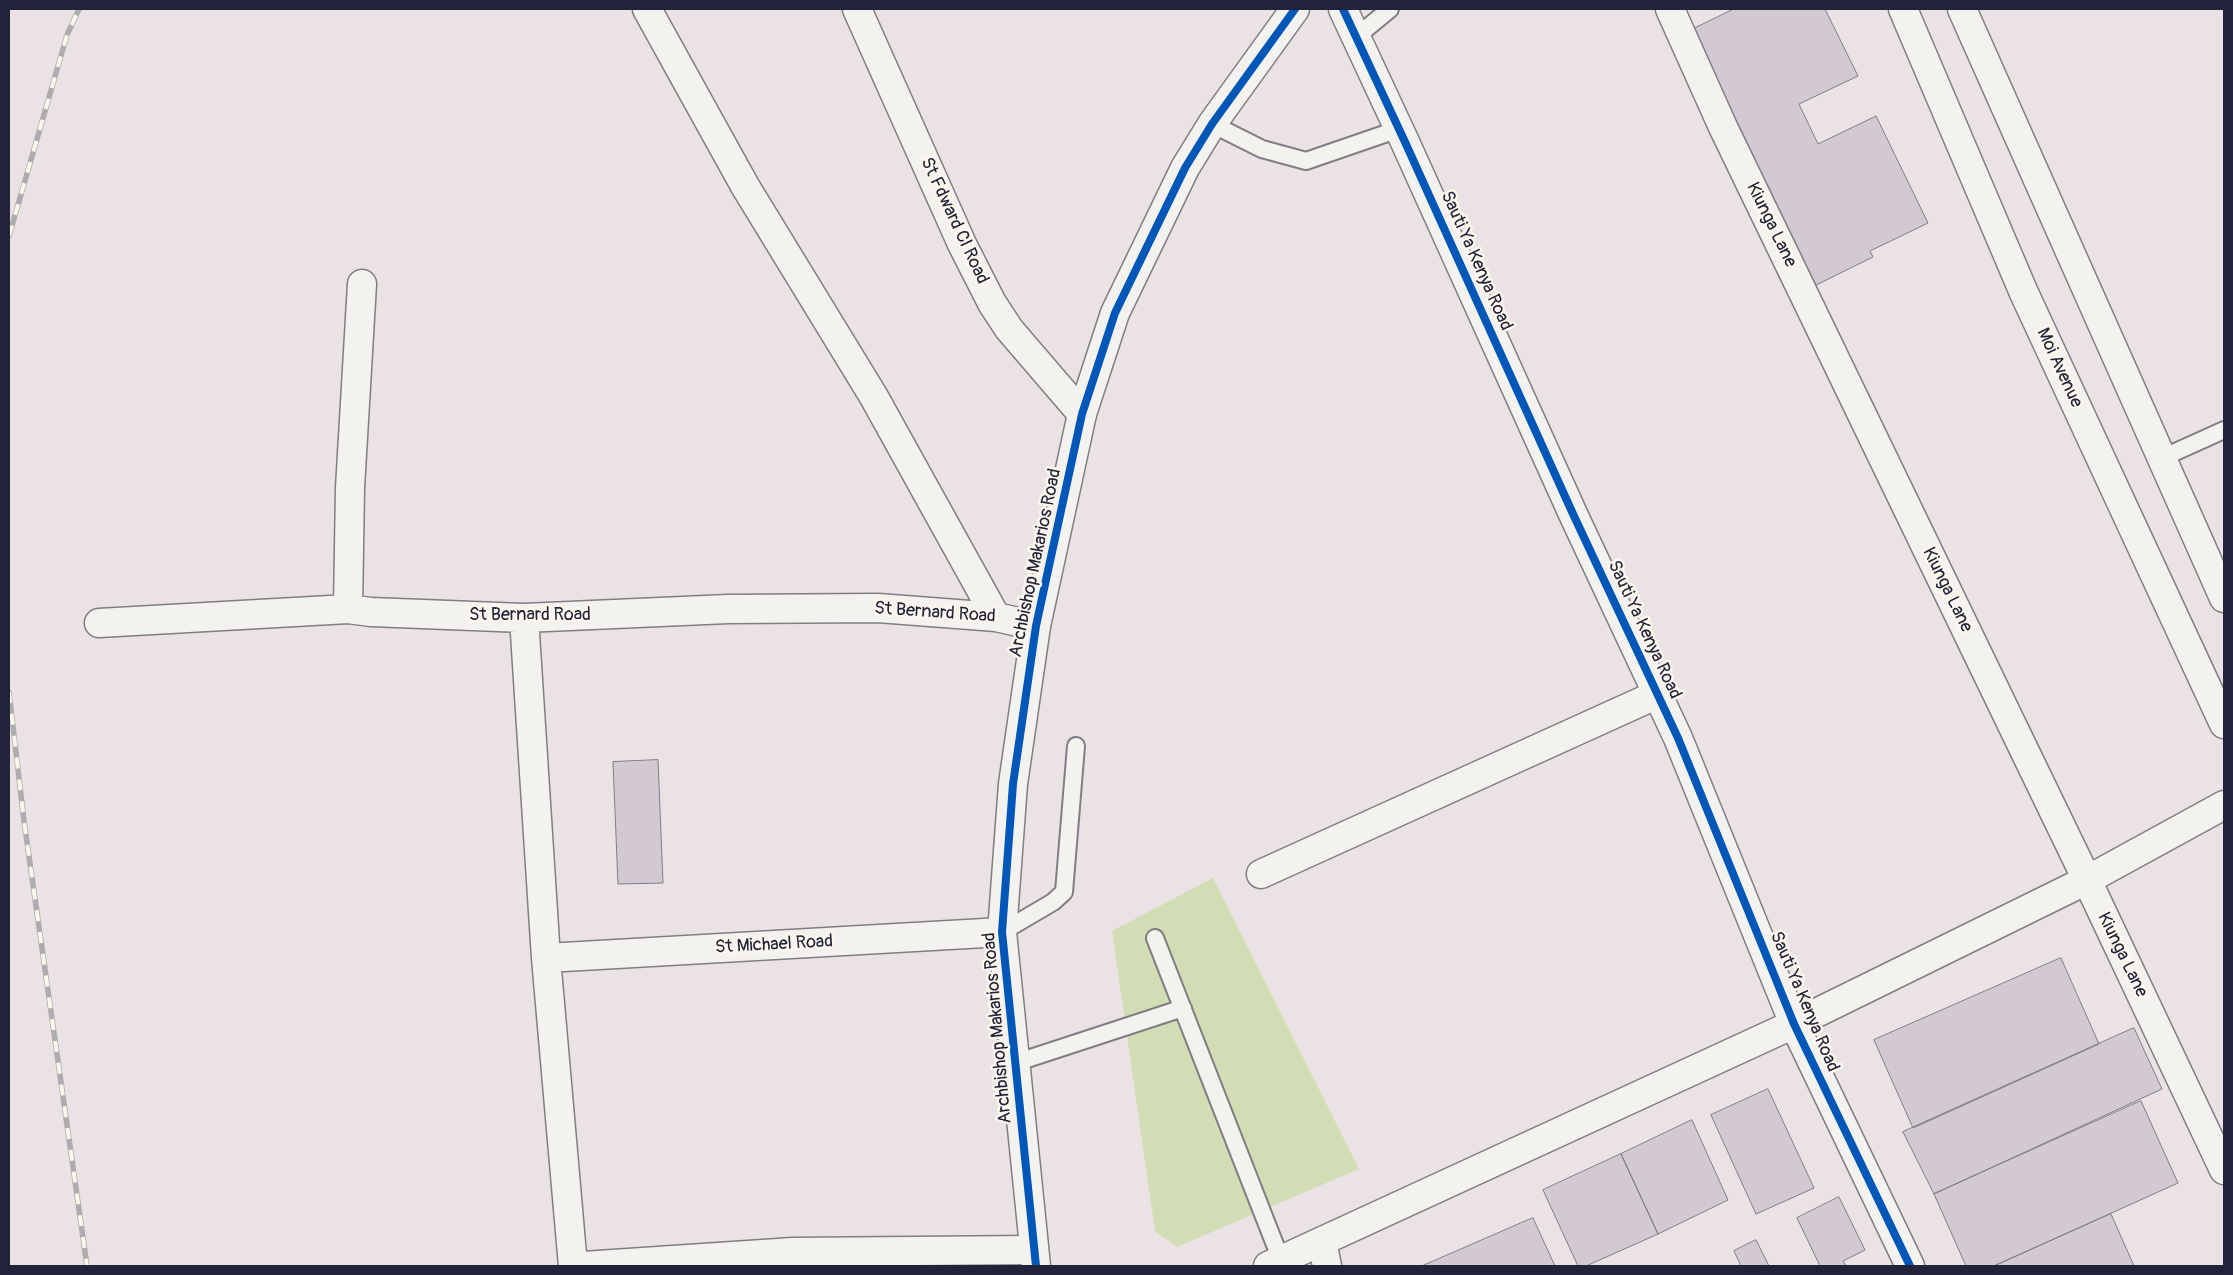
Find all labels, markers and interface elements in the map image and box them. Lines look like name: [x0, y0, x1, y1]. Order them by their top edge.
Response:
street label: St Fdward Cl Road: [915, 154, 993, 288]
street label: Kiunga Lane: [1741, 179, 1801, 271]
street label: Sauti Ya Kenya Road: [1436, 188, 1516, 334]
street label: Moi Avenue: [2031, 325, 2087, 411]
street label: Archbishop Makarios Road: [1005, 467, 1067, 659]
street label: Kiunga Lane: [1917, 544, 1977, 636]
street label: Sauti Ya Kenya Road: [1602, 557, 1686, 703]
street label: St Bernard Road: [874, 598, 996, 628]
street label: St Bernard Road: [469, 604, 591, 626]
street label: Kiunga Lane: [2092, 909, 2152, 1001]
street label: Sauti Ya Kenya Road: [1765, 929, 1843, 1075]
street label: St Michael Road: [714, 931, 834, 959]
street label: Archbishop Makarios Road: [979, 931, 1017, 1125]

